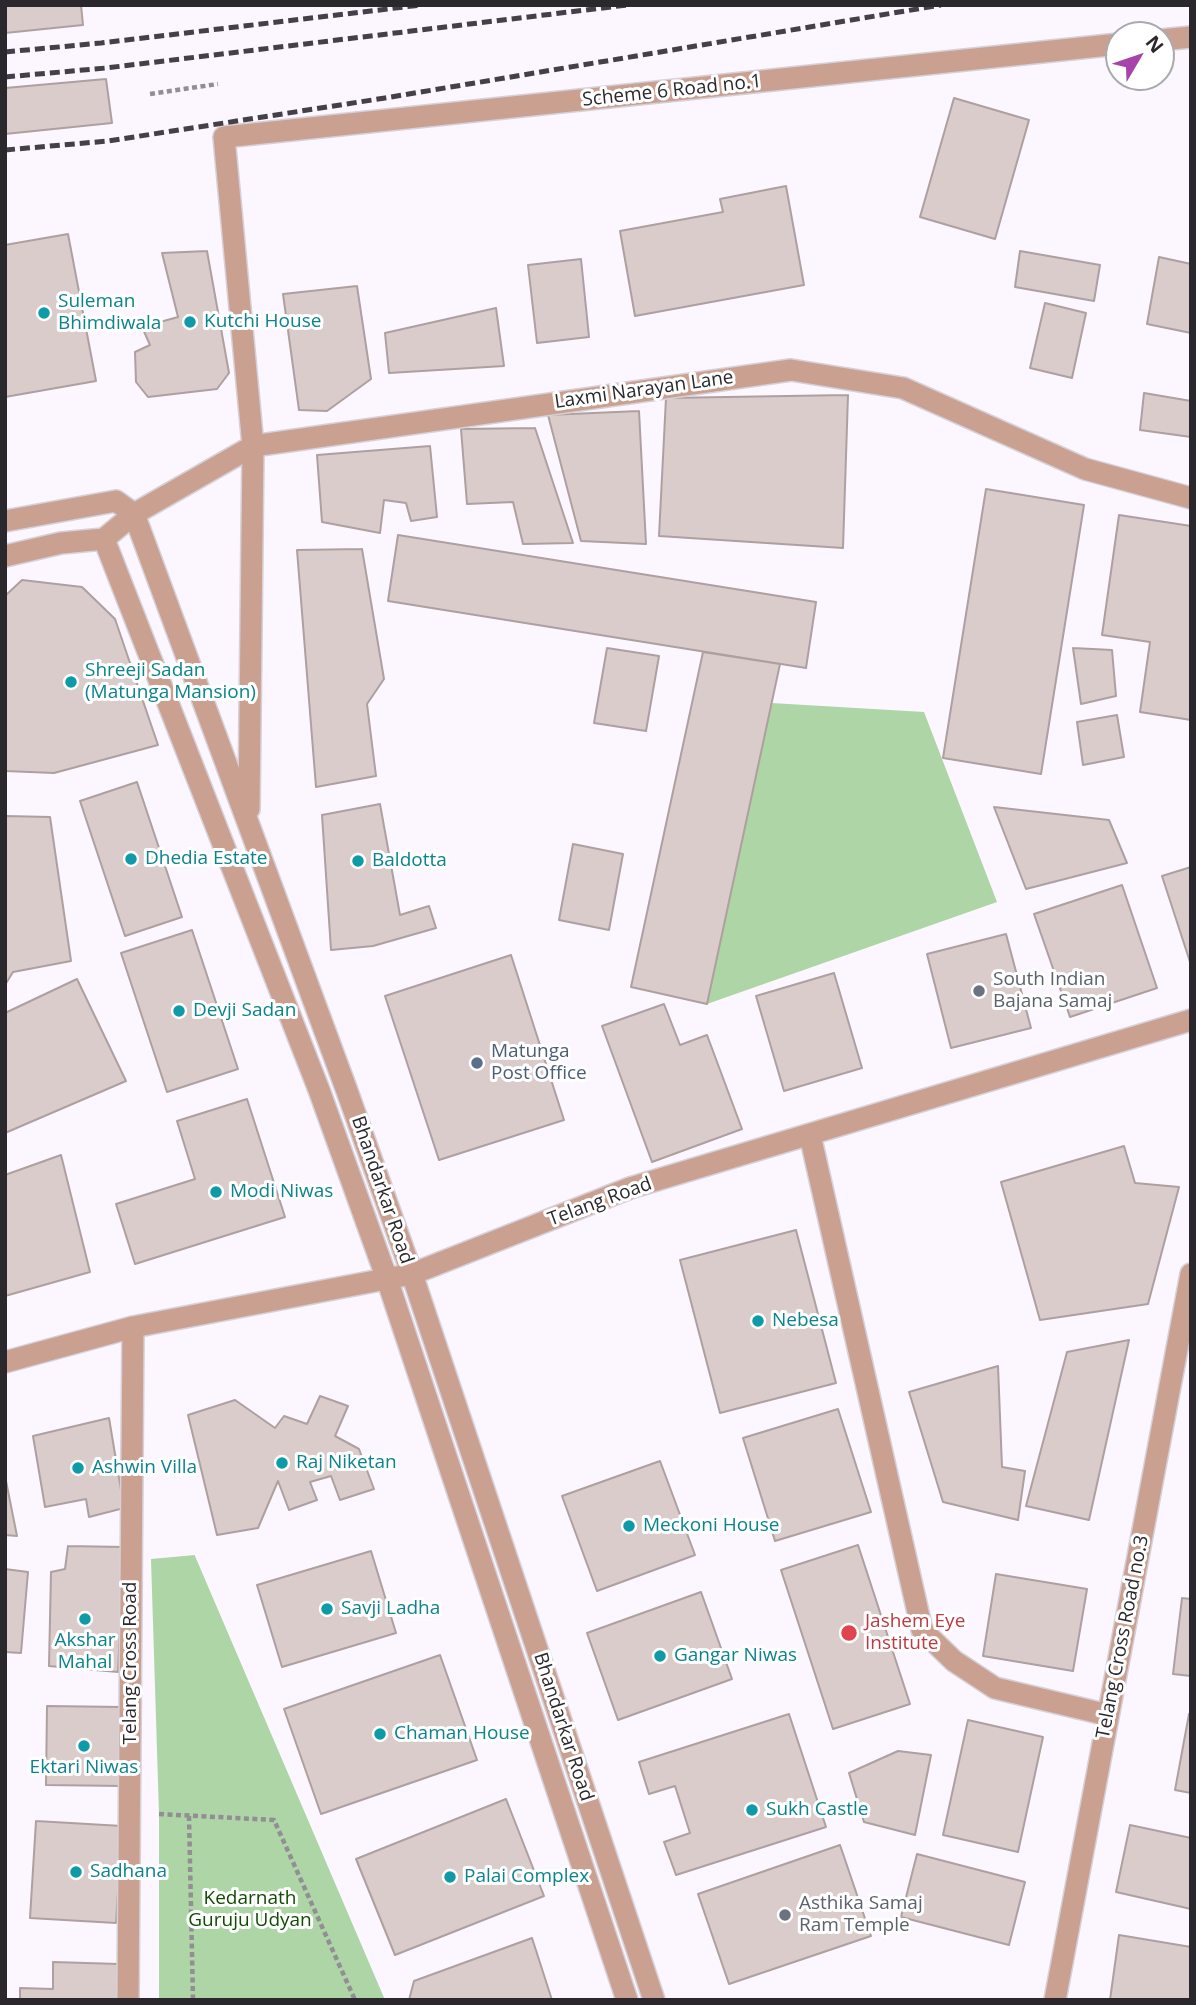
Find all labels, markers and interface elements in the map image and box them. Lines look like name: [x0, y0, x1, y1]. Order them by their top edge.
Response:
north arrow: [1105, 21, 1175, 91]
text: N: [1140, 30, 1170, 58]
street label: Scheme 6 Road no.1: [581, 70, 763, 112]
place label: Suleman Bhimdiwala: [58, 291, 161, 335]
marker: Suleman Bhimdiwala: [36, 305, 52, 321]
place label: Kutchi House: [204, 311, 321, 333]
marker: Kutchi House: [182, 314, 198, 330]
street label: Laxmi Narayan Lane: [553, 366, 735, 414]
place label: Shreeji Sadan (Matunga Mansion): [85, 660, 256, 704]
marker: Shreeji Sadan (Matunga Mansion): [63, 674, 79, 690]
place label: Dhedia Estate: [145, 848, 267, 870]
place label: Baldotta: [372, 850, 447, 872]
marker: Dhedia Estate: [123, 851, 139, 867]
marker: Baldotta: [350, 853, 366, 869]
place label: South Indian Bajana Samaj: [993, 969, 1112, 1013]
marker: South Indian Bajana Samaj: [971, 983, 987, 999]
place label: Devji Sadan: [193, 1000, 296, 1022]
marker: Devji Sadan: [171, 1003, 187, 1019]
place label: Matunga Post Office: [491, 1041, 587, 1085]
marker: Matunga Post Office: [469, 1055, 485, 1071]
street label: Bhandarkar Road: [346, 1113, 418, 1267]
street label: Telang Road: [545, 1173, 655, 1231]
place label: Modi Niwas: [230, 1181, 333, 1203]
marker: Modi Niwas: [208, 1184, 224, 1200]
place label: Nebesa: [772, 1310, 839, 1332]
marker: Nebesa: [750, 1313, 766, 1329]
place label: Raj Niketan: [296, 1452, 397, 1474]
marker: Raj Niketan: [274, 1455, 290, 1471]
place label: Ashwin Villa: [92, 1457, 197, 1479]
marker: Ashwin Villa: [70, 1460, 86, 1476]
place label: Meckoni House: [643, 1515, 779, 1537]
marker: Meckoni House: [621, 1518, 637, 1534]
street label: Telang Cross Road no.3: [1092, 1533, 1154, 1741]
street label: Telang Cross Road: [120, 1582, 142, 1744]
place label: Savji Ladha: [341, 1598, 440, 1620]
marker: Savji Ladha: [319, 1601, 335, 1617]
marker: Akshar Mahal: [77, 1611, 93, 1627]
place label: Jashem Eye Institute: [865, 1611, 965, 1655]
marker: Jashem Eye Institute: [839, 1623, 859, 1643]
place label: Akshar Mahal: [54, 1630, 116, 1674]
place label: Gangar Niwas: [674, 1645, 797, 1667]
marker: Gangar Niwas: [652, 1648, 668, 1664]
street label: Bhandarkar Road: [528, 1650, 598, 1804]
place label: Chaman House: [394, 1723, 530, 1745]
marker: Chaman House: [372, 1726, 388, 1742]
marker: Ektari Niwas: [76, 1738, 92, 1754]
place label: Ektari Niwas: [30, 1757, 138, 1779]
place label: Sukh Castle: [766, 1799, 868, 1821]
marker: Sukh Castle: [744, 1802, 760, 1818]
place label: Sadhana: [90, 1861, 167, 1883]
marker: Sadhana: [68, 1864, 84, 1880]
place label: Palai Complex: [464, 1866, 589, 1888]
marker: Palai Complex: [442, 1869, 458, 1885]
park label: Kedarnath Guruju Udyan: [188, 1888, 312, 1932]
place label: Asthika Samaj Ram Temple: [799, 1893, 923, 1937]
marker: Asthika Samaj Ram Temple: [777, 1907, 793, 1923]

